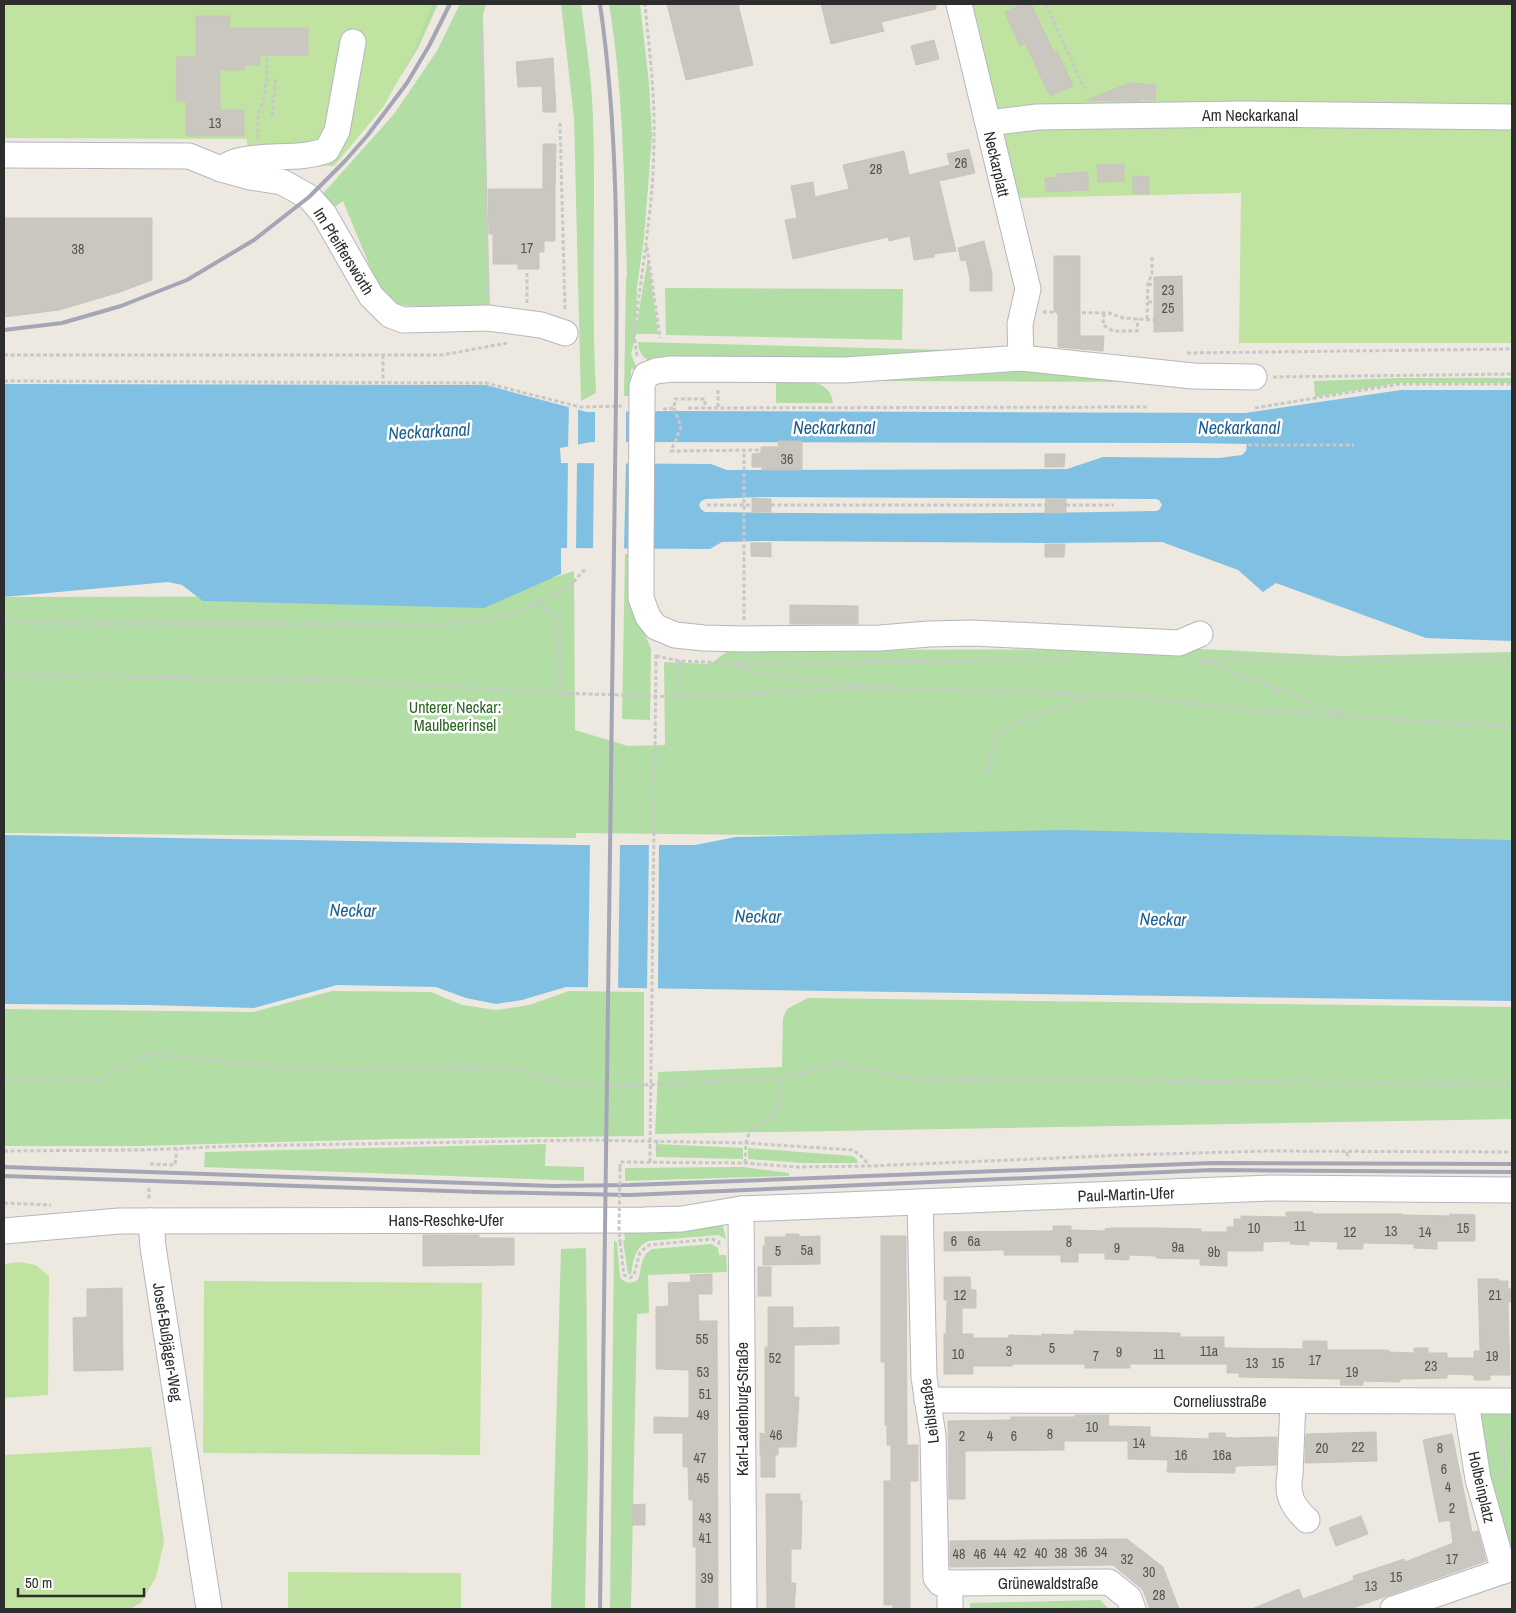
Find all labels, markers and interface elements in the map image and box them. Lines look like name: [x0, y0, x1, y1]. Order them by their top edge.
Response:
street label: Am Neckarkanal: [1201, 104, 1298, 126]
house number: 13: [209, 114, 221, 132]
street label: Neckarplatt: [979, 129, 1015, 199]
house number: 26: [955, 154, 967, 172]
house number: 28: [870, 160, 882, 178]
street label: Im Pfeifferswörth: [308, 203, 380, 299]
house number: 17: [521, 239, 533, 257]
house number: 38: [72, 240, 84, 258]
house number: 23: [1162, 281, 1174, 299]
house number: 25: [1162, 299, 1174, 317]
water label: Neckarkanal: [793, 415, 876, 440]
water label: Neckarkanal: [1198, 415, 1281, 440]
water label: Neckarkanal: [387, 416, 471, 446]
house number: 36: [781, 450, 793, 468]
park label: Unterer Neckar: Maulbeerinsel: [409, 696, 501, 736]
water label: Neckar: [329, 897, 378, 923]
water label: Neckar: [734, 903, 783, 929]
water label: Neckar: [1139, 906, 1188, 932]
street label: Paul-Martin-Ufer: [1077, 1181, 1175, 1207]
street label: Hans-Reschke-Ufer: [388, 1209, 504, 1231]
house number: 11: [1294, 1217, 1307, 1235]
house number: 10: [1248, 1219, 1260, 1237]
house number: 15: [1457, 1219, 1469, 1237]
house number: 13: [1385, 1222, 1397, 1240]
house number: 12: [1344, 1223, 1356, 1241]
house number: 14: [1419, 1223, 1432, 1241]
house number: 6: [951, 1232, 957, 1250]
house number: 6a: [968, 1232, 981, 1250]
house number: 8: [1066, 1233, 1072, 1251]
house number: 9a: [1172, 1238, 1185, 1256]
house number: 9: [1114, 1239, 1120, 1257]
house number: 5a: [801, 1241, 814, 1259]
house number: 5: [775, 1242, 781, 1260]
house number: 9b: [1208, 1243, 1220, 1261]
street label: Josef-Bußjäger-Weg: [148, 1281, 188, 1404]
house number: 12: [954, 1286, 966, 1304]
house number: 21: [1489, 1286, 1502, 1304]
house number: 55: [696, 1330, 708, 1348]
house number: 5: [1049, 1339, 1055, 1357]
street label: Karl-Ladenburg-Straße: [731, 1342, 753, 1476]
house number: 3: [1006, 1342, 1012, 1360]
house number: 11a: [1200, 1342, 1219, 1360]
house number: 9: [1116, 1343, 1122, 1361]
house number: 10: [952, 1345, 964, 1363]
house number: 11: [1153, 1345, 1166, 1363]
house number: 7: [1093, 1347, 1099, 1365]
house number: 19: [1486, 1347, 1498, 1365]
house number: 52: [769, 1349, 781, 1367]
house number: 17: [1309, 1351, 1321, 1369]
house number: 13: [1246, 1354, 1258, 1372]
house number: 15: [1272, 1354, 1284, 1372]
house number: 23: [1425, 1357, 1437, 1375]
house number: 53: [697, 1363, 709, 1381]
house number: 19: [1346, 1363, 1358, 1381]
street label: Leiblstraße: [914, 1377, 944, 1445]
house number: 51: [699, 1385, 712, 1403]
street label: Corneliusstraße: [1173, 1390, 1267, 1412]
house number: 49: [697, 1406, 709, 1424]
house number: 10: [1086, 1418, 1098, 1436]
house number: 8: [1047, 1425, 1053, 1443]
house number: 46: [770, 1426, 782, 1444]
house number: 2: [959, 1427, 965, 1445]
house number: 4: [987, 1427, 994, 1445]
house number: 6: [1011, 1427, 1017, 1445]
house number: 14: [1133, 1434, 1146, 1452]
house number: 22: [1352, 1438, 1364, 1456]
house number: 20: [1316, 1439, 1328, 1457]
house number: 8: [1437, 1439, 1443, 1457]
house number: 16: [1175, 1446, 1187, 1464]
house number: 16a: [1212, 1446, 1232, 1464]
house number: 47: [694, 1449, 706, 1467]
street label: Holbeinplatz: [1463, 1449, 1501, 1525]
house number: 6: [1441, 1460, 1447, 1478]
house number: 45: [697, 1469, 709, 1487]
house number: 4: [1445, 1478, 1452, 1496]
house number: 2: [1449, 1499, 1455, 1517]
house number: 43: [699, 1509, 711, 1527]
house number: 41: [699, 1529, 712, 1547]
house number: 36: [1075, 1543, 1087, 1561]
house number: 34: [1095, 1543, 1108, 1561]
house number: 44: [994, 1544, 1007, 1562]
house number: 42: [1014, 1544, 1026, 1562]
house number: 40: [1035, 1544, 1047, 1562]
house number: 38: [1055, 1544, 1067, 1562]
house number: 48: [953, 1545, 965, 1563]
house number: 46: [974, 1545, 986, 1563]
house number: 32: [1121, 1550, 1133, 1568]
house number: 17: [1446, 1550, 1458, 1568]
house number: 30: [1143, 1563, 1155, 1581]
scale bar: [18, 1566, 144, 1598]
house number: 15: [1390, 1568, 1402, 1586]
house number: 39: [701, 1569, 713, 1587]
text: 50 m: [25, 1572, 52, 1593]
street label: Grünewaldstraße: [998, 1572, 1098, 1594]
house number: 13: [1365, 1577, 1377, 1595]
house number: 28: [1153, 1586, 1165, 1604]

